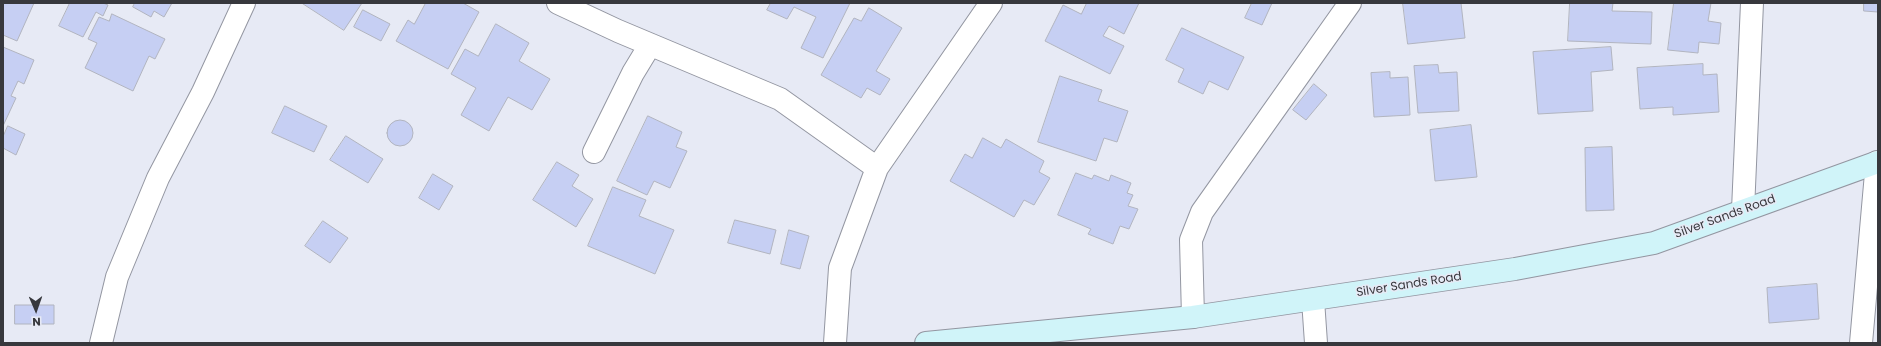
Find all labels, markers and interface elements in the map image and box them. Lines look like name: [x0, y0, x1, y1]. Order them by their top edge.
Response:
street label: Silver Sands Road: [1673, 192, 1777, 242]
street label: Silver Sands Road: [1355, 270, 1463, 300]
north arrow: [16, 290, 56, 330]
text: N: [32, 314, 41, 330]

